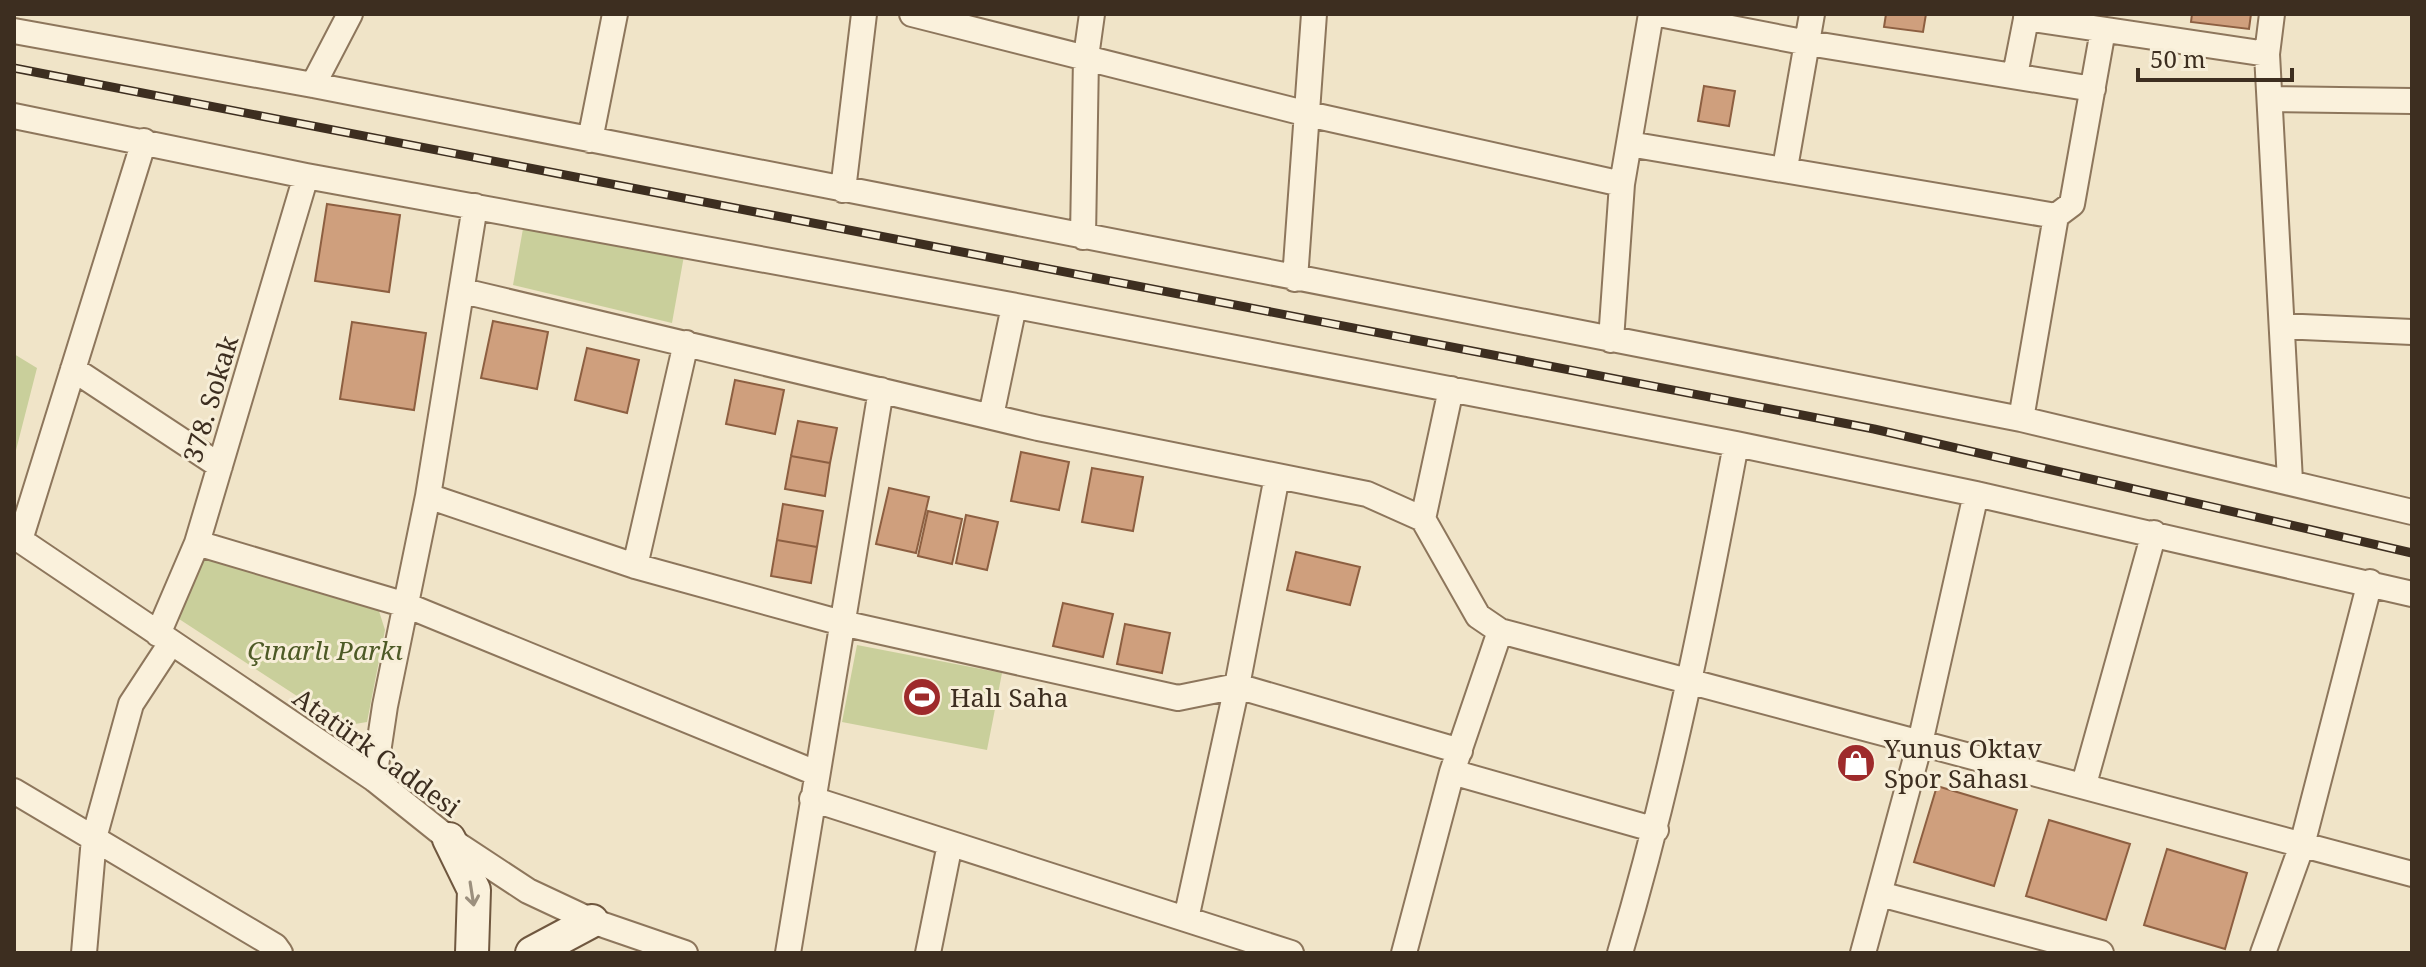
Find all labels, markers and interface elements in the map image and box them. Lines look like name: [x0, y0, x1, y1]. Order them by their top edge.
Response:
scale bar: [2138, 32, 2292, 82]
text: 50 m: [2150, 42, 2206, 75]
street label: 378. Sokak: [174, 330, 247, 467]
park label: Çınarlı Parkı: [247, 632, 403, 668]
sports icon: Halı Saha: [901, 676, 943, 718]
street label: Atatürk Caddesi: [286, 679, 468, 825]
place label: Halı Saha: [950, 679, 1068, 715]
place label: Yunus Oktav Spor Sahası: [1883, 730, 2042, 796]
shop icon: Yunus Oktav Spor Sahası: [1835, 742, 1877, 784]
one-way arrow: [465, 880, 480, 906]

